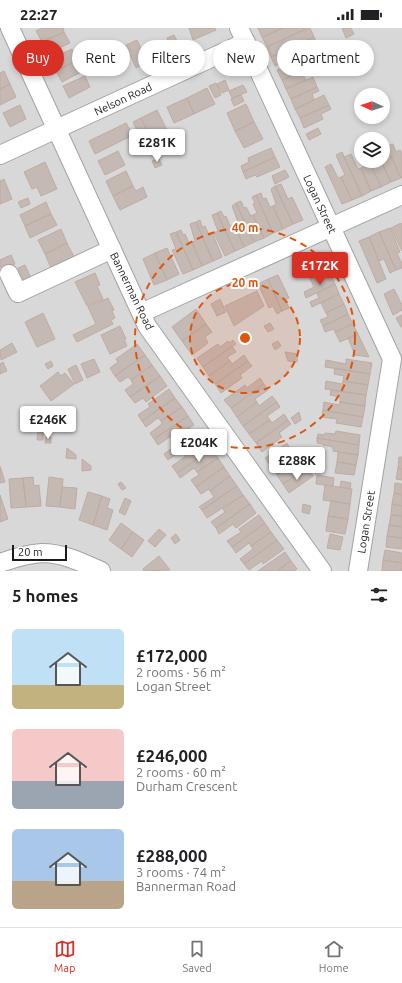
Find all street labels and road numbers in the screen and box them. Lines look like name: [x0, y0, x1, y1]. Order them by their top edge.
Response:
street label: Nelson Road: [92, 80, 154, 118]
street label: Logan Street: [301, 173, 339, 236]
street label: Bannerman Road: [108, 250, 156, 332]
street label: Logan Street: [355, 489, 377, 554]

